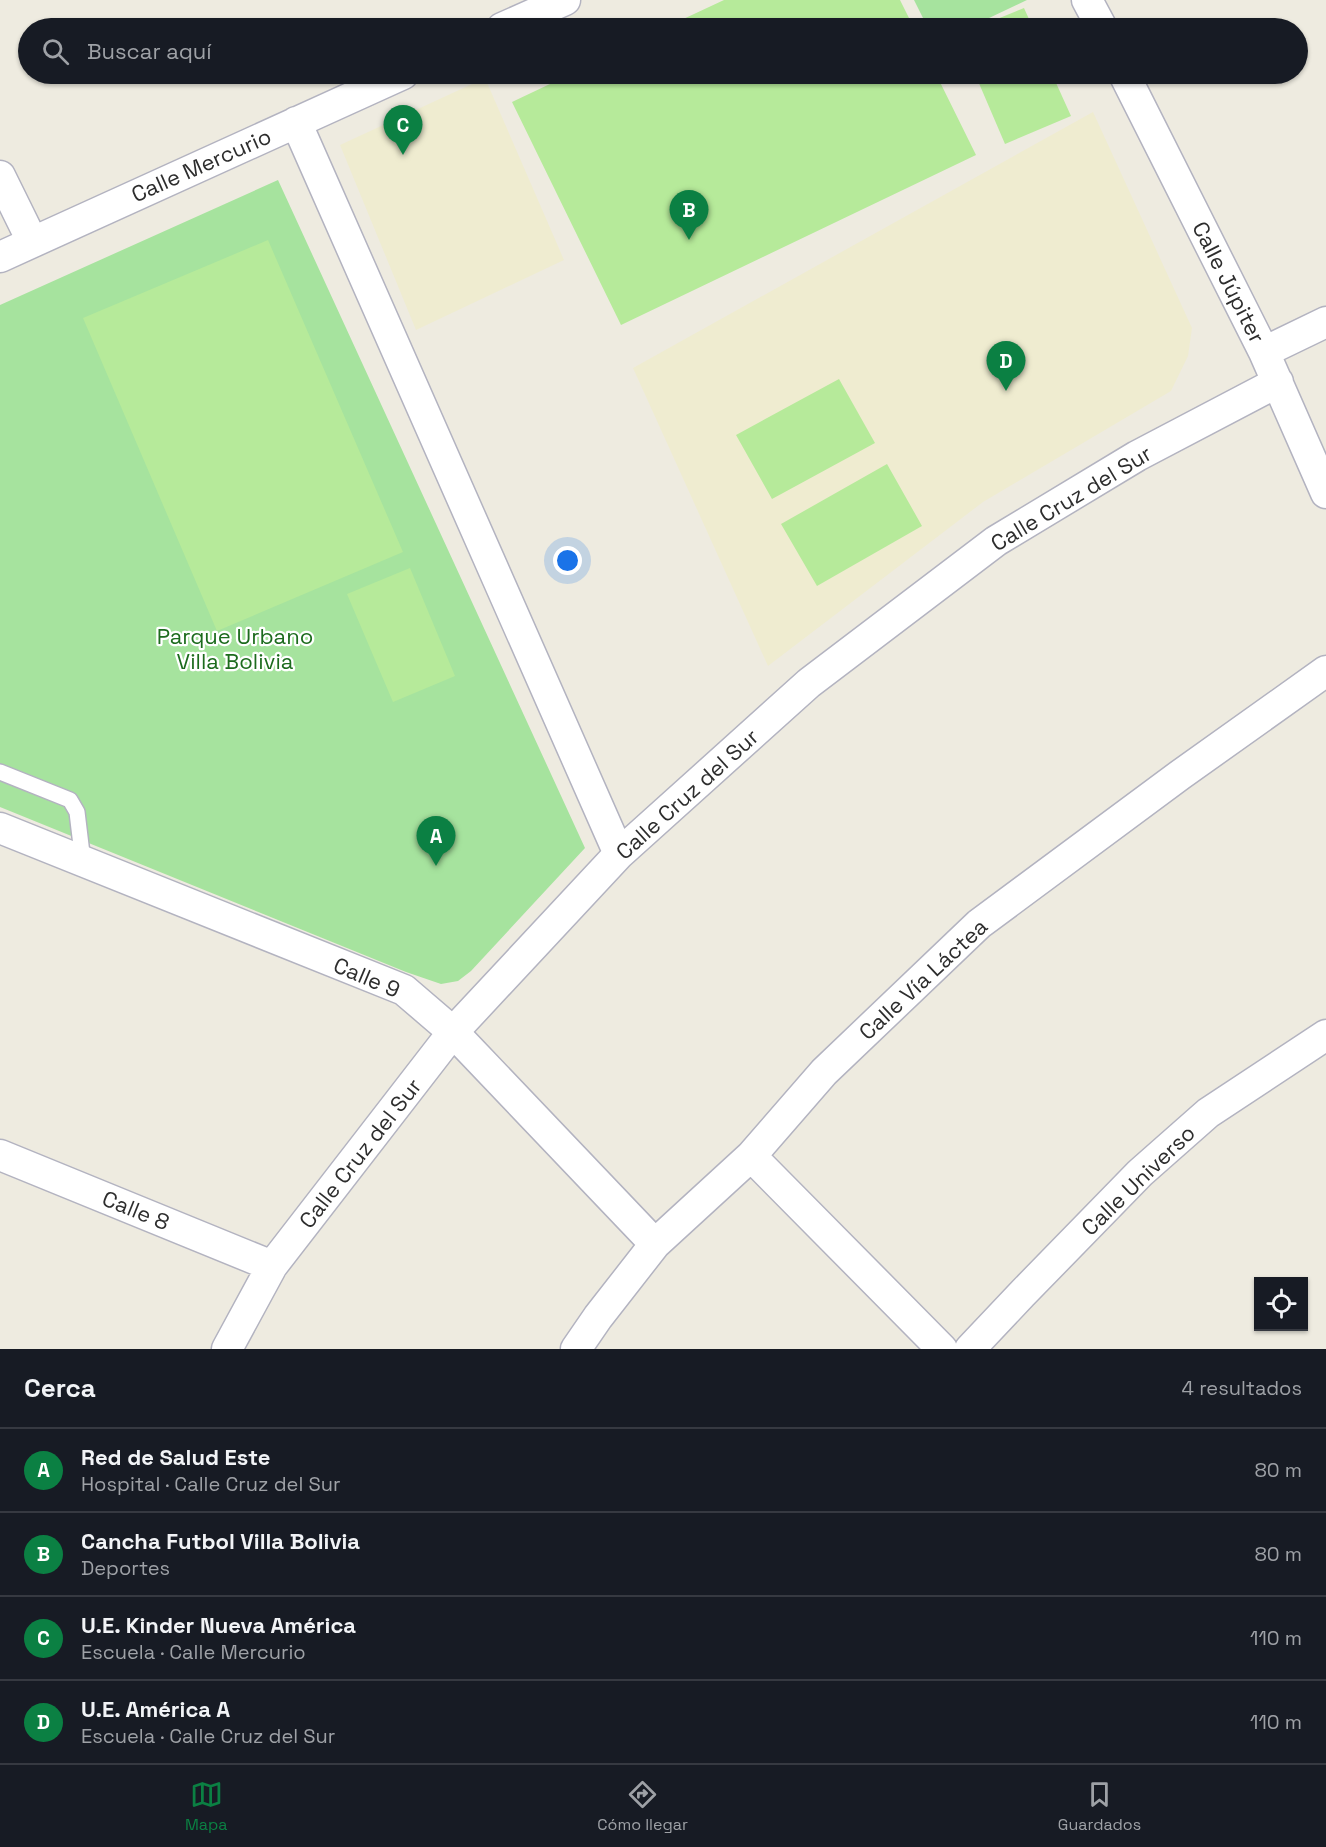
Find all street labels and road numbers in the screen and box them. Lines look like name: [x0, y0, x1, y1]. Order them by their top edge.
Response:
street label: Calle Mercurio: [127, 122, 275, 208]
street label: Calle Júpiter: [1186, 216, 1272, 348]
street label: Calle Cruz del Sur: [985, 439, 1157, 557]
street label: Calle Cruz del Sur: [610, 722, 764, 866]
street label: Calle Vía Láctea: [853, 912, 993, 1046]
street label: Calle 9: [329, 950, 405, 1004]
street label: Calle Cruz del Sur: [293, 1072, 427, 1234]
street label: Calle Universo: [1075, 1119, 1201, 1241]
street label: Calle 8: [98, 1184, 174, 1236]

